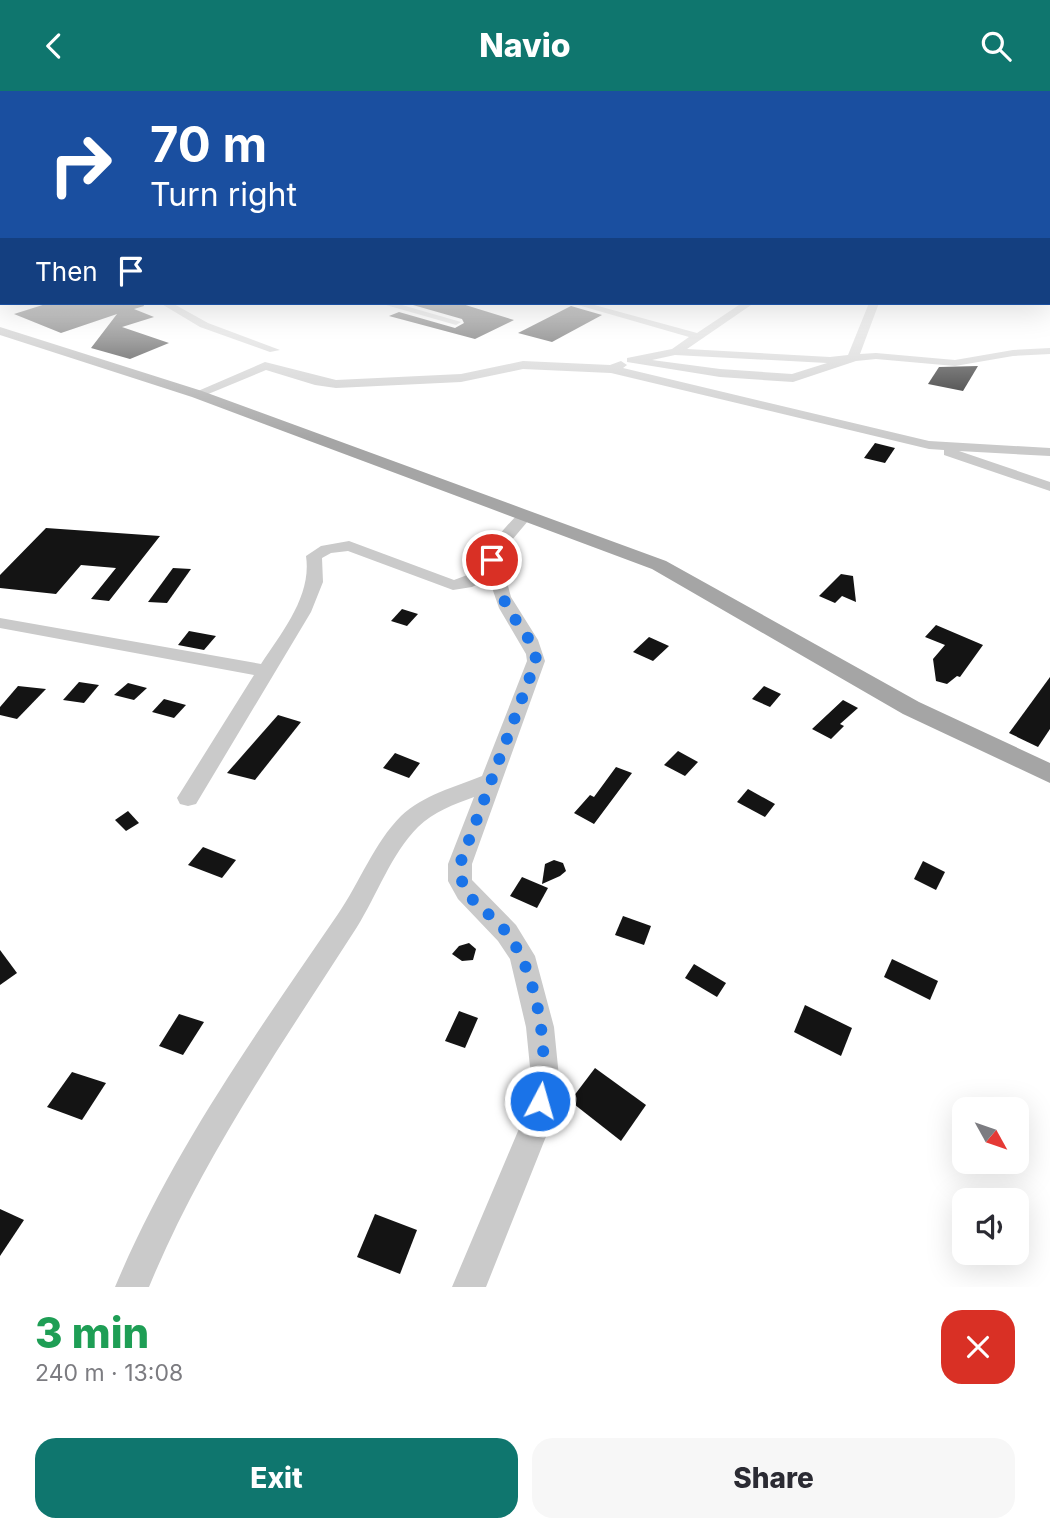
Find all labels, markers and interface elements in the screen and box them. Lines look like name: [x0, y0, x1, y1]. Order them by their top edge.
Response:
text: Navio: [479, 26, 571, 65]
icon: back: [35, 27, 73, 65]
icon: search: [977, 27, 1015, 65]
text: 70 m: [150, 115, 267, 174]
icon: right: [35, 119, 126, 210]
text: Turn right: [150, 175, 297, 214]
icon: arrive: [112, 252, 150, 290]
text: Then: [35, 256, 98, 287]
pin: [462, 530, 522, 590]
icon: arrive: [473, 541, 511, 579]
position arrow: [503, 1064, 577, 1138]
north arrow: [952, 1097, 1029, 1174]
map controls: [952, 1097, 1029, 1265]
button: sound: [952, 1188, 1029, 1265]
text: 3 min: [35, 1307, 149, 1358]
button: close: [941, 1310, 1015, 1384]
text: 240 m · 13:08: [35, 1359, 183, 1387]
button: Exit: [35, 1438, 518, 1518]
button: Share: [532, 1438, 1015, 1518]

